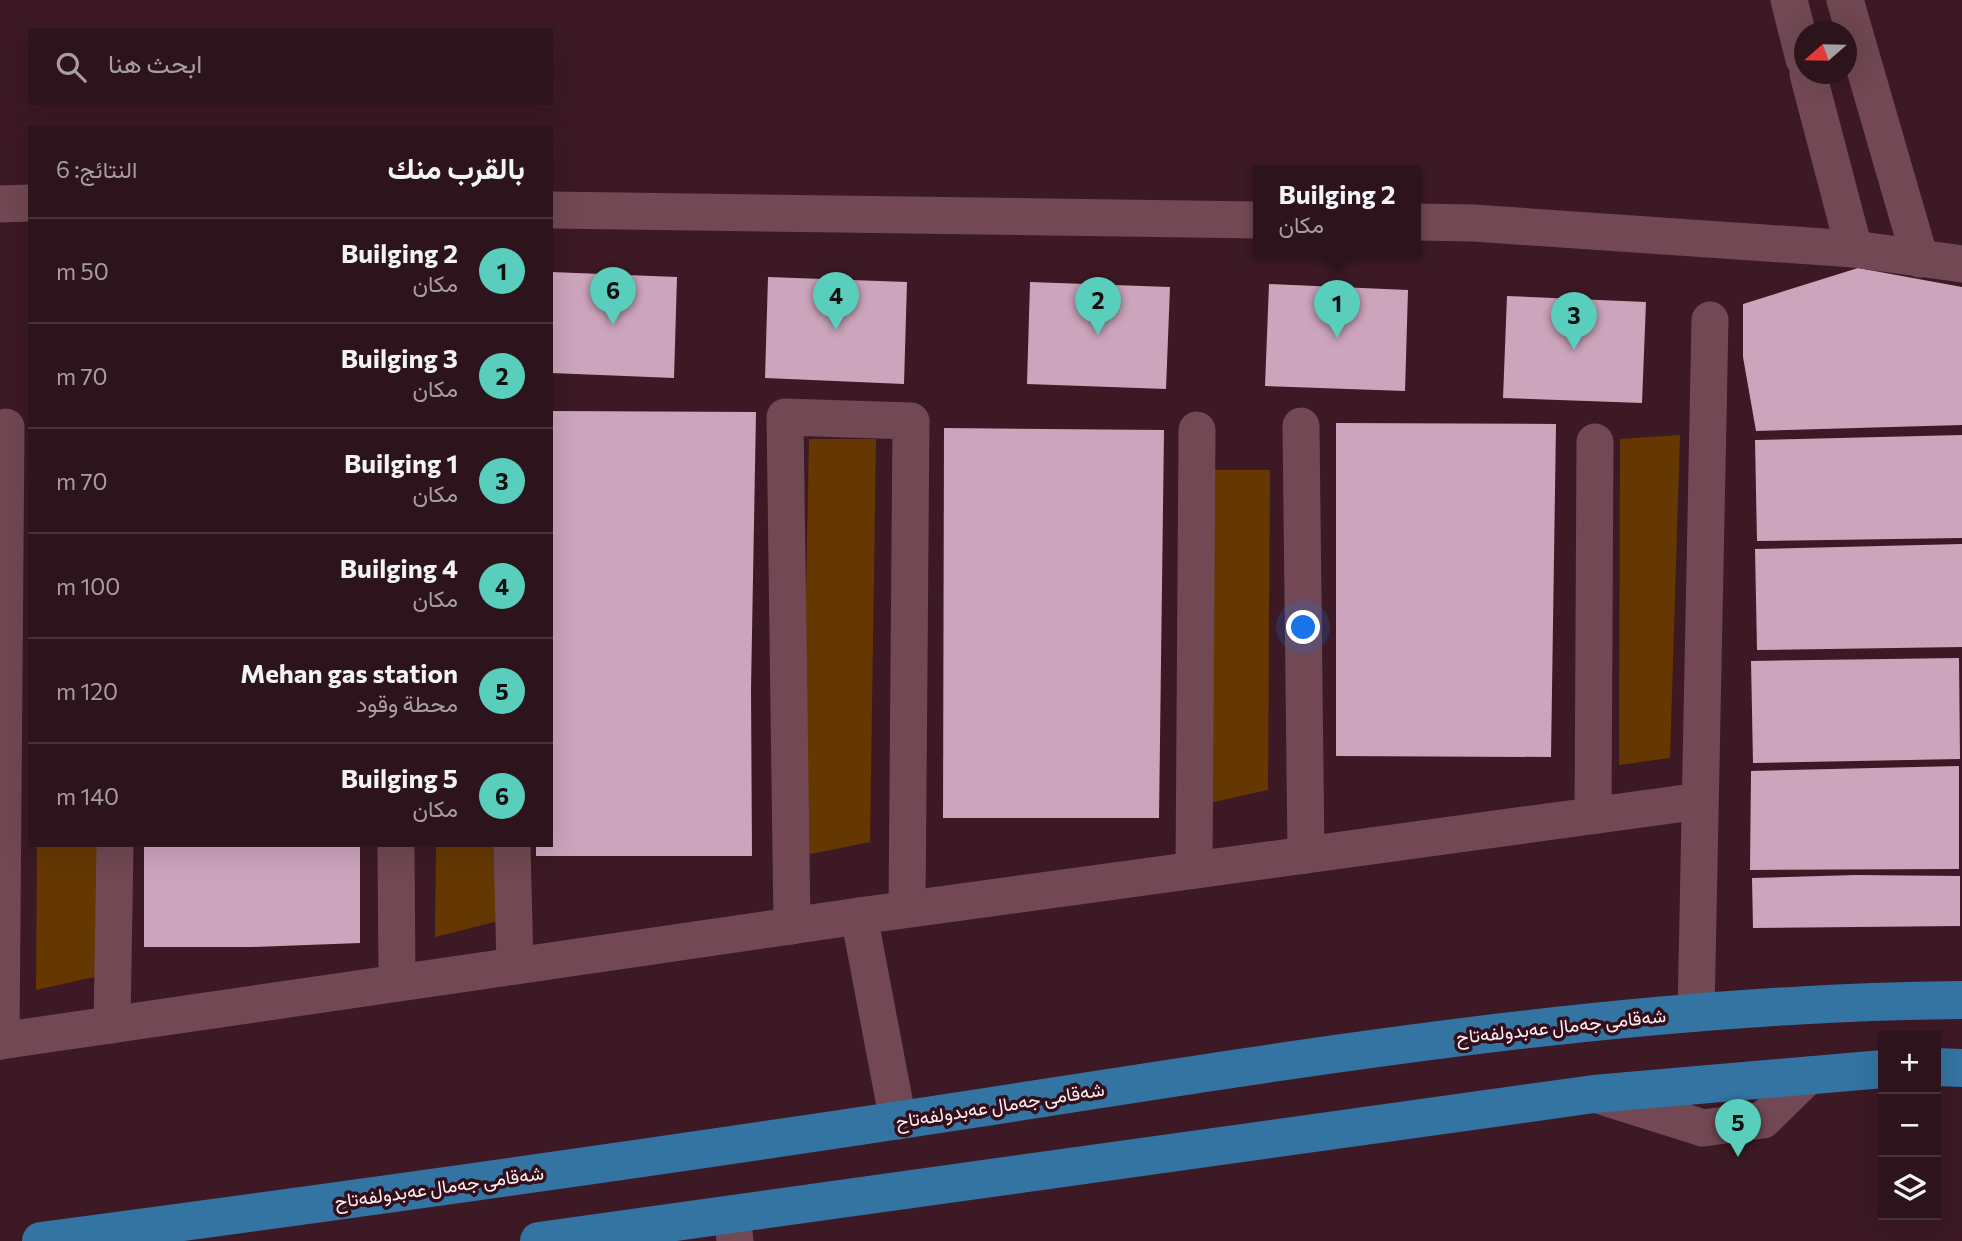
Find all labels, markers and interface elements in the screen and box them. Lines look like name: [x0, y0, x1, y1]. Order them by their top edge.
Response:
north arrow: [1794, 21, 1857, 84]
search box: [28, 28, 553, 105]
text: ابحث هنا: [108, 47, 202, 78]
icon: search: [52, 48, 90, 86]
text: بالقرب منك: [388, 148, 525, 185]
text: النتائج: 6: [56, 155, 137, 183]
popup: [1253, 166, 1421, 257]
text: Builging 2: [1279, 178, 1396, 209]
text: مكان: [1279, 210, 1324, 238]
text: Builging 2: [341, 237, 458, 268]
text: 50 m: [56, 257, 109, 285]
text: 1: [497, 257, 507, 285]
pin: 6: [590, 267, 636, 325]
text: مكان: [412, 269, 458, 297]
pin: 4: [813, 272, 859, 330]
pin: 2: [1075, 277, 1121, 335]
pin: 1: [1314, 280, 1360, 338]
pin: 3: [1551, 292, 1597, 350]
text: Builging 3: [341, 342, 458, 373]
text: 70 m: [56, 362, 108, 390]
text: 2: [495, 362, 509, 390]
text: مكان: [412, 374, 458, 402]
text: Builging 1: [344, 447, 458, 478]
text: 70 m: [56, 467, 108, 495]
text: 3: [495, 467, 509, 495]
text: مكان: [412, 479, 458, 507]
text: Builging 4: [340, 552, 458, 583]
text: 100 m: [56, 572, 120, 600]
text: 4: [495, 572, 509, 600]
text: مكان: [412, 584, 458, 612]
your location: [1286, 610, 1320, 644]
text: Mehan gas station: [240, 657, 458, 688]
text: 120 m: [56, 677, 118, 705]
text: 5: [495, 677, 509, 705]
text: محطة وقود: [356, 689, 458, 717]
text: Builging 5: [341, 762, 458, 793]
text: 140 m: [56, 782, 119, 810]
text: 6: [495, 782, 509, 810]
text: مكان: [412, 794, 458, 822]
street label: شەقامی جەمال عەبدولفەتاح: [1455, 1003, 1667, 1050]
map controls: [1878, 1031, 1941, 1220]
button: +: [1878, 1031, 1941, 1094]
street label: شەقامی جەمال عەبدولفەتاح: [894, 1077, 1106, 1134]
button: −: [1878, 1094, 1941, 1157]
pin: 5: [1715, 1099, 1761, 1157]
button: layers: [1878, 1157, 1941, 1220]
street label: شەقامی جەمال عەبدولفەتاح: [333, 1160, 545, 1215]

